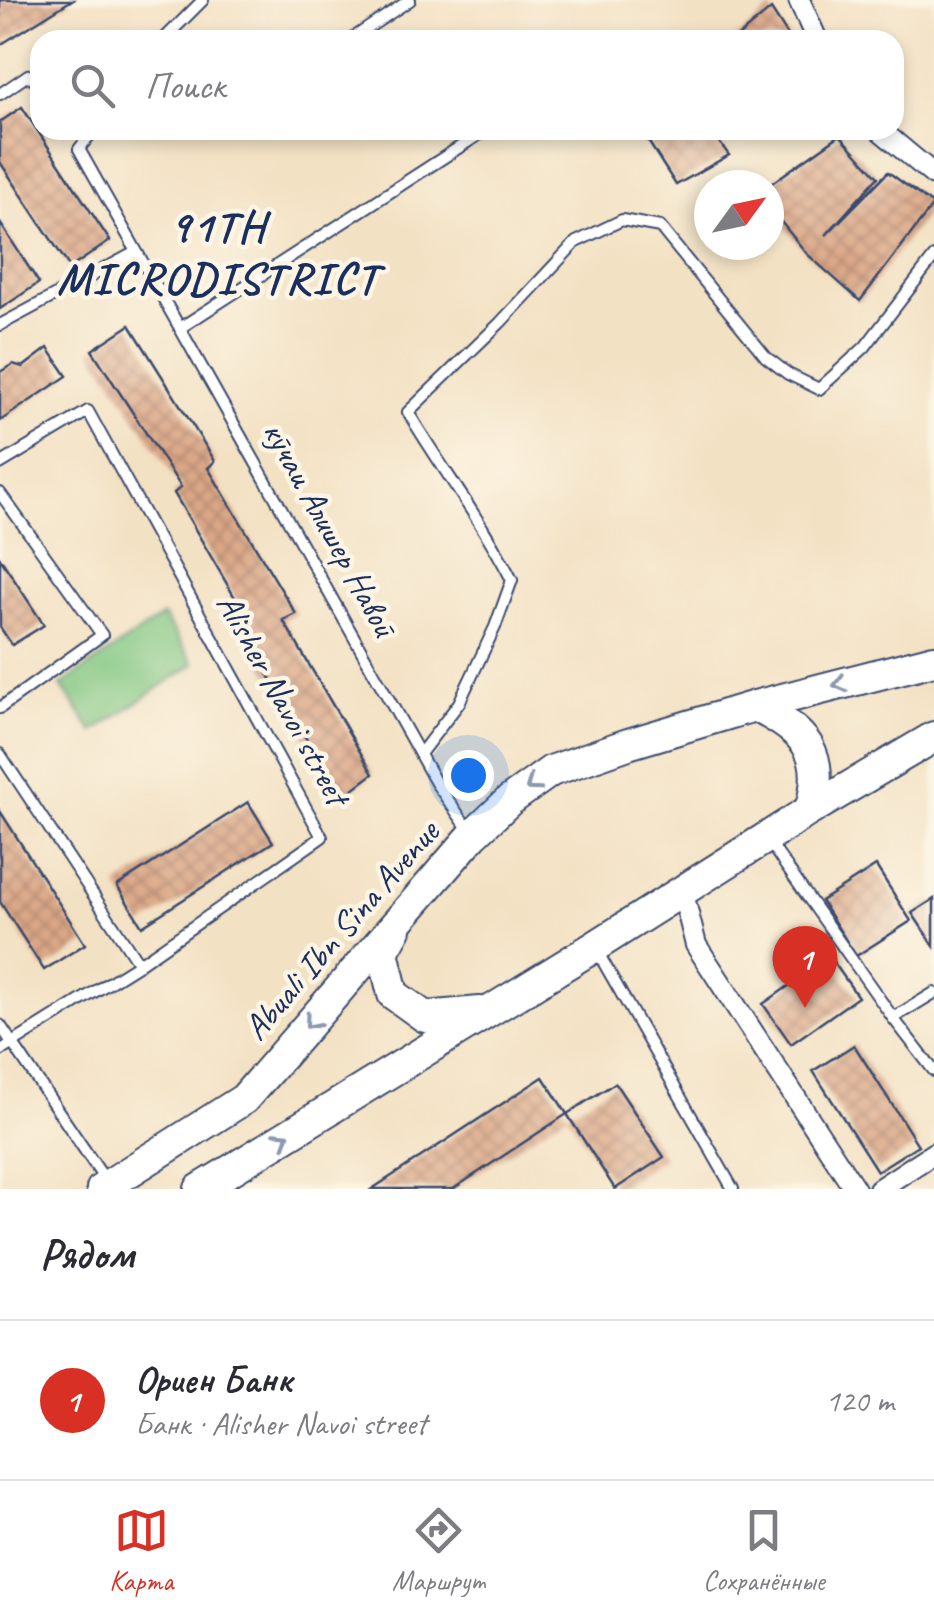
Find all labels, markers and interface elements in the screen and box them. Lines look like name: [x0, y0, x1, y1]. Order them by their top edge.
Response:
search box: [30, 30, 904, 140]
icon: search: [65, 58, 120, 113]
text: Поиск: [145, 62, 225, 109]
north arrow: [694, 170, 784, 260]
district label: 91TH MICRODISTRICT: [57, 198, 386, 307]
street label: кӯчаи Алишер Навоӣ: [252, 413, 409, 647]
street label: Alisher Navoi street: [206, 585, 362, 817]
one-way arrow: [832, 673, 849, 694]
your location: [443, 750, 494, 801]
one-way arrow: [525, 773, 543, 790]
street label: Abuali Ibn Sina Avenue: [233, 809, 450, 1049]
pin: 1: [772, 926, 838, 1008]
one-way arrow: [305, 1010, 323, 1029]
one-way arrow: [272, 1131, 290, 1150]
text: Рядом: [40, 1228, 134, 1281]
text: Ориен Банк: [135, 1356, 292, 1403]
text: 1: [65, 1380, 80, 1421]
text: 120 m: [825, 1380, 894, 1421]
text: Банк · Alisher Navoi street: [135, 1403, 427, 1444]
tab: Карта: [109, 1503, 173, 1598]
tab: Маршрут: [392, 1503, 484, 1598]
tab: Сохранённые: [703, 1503, 825, 1598]

